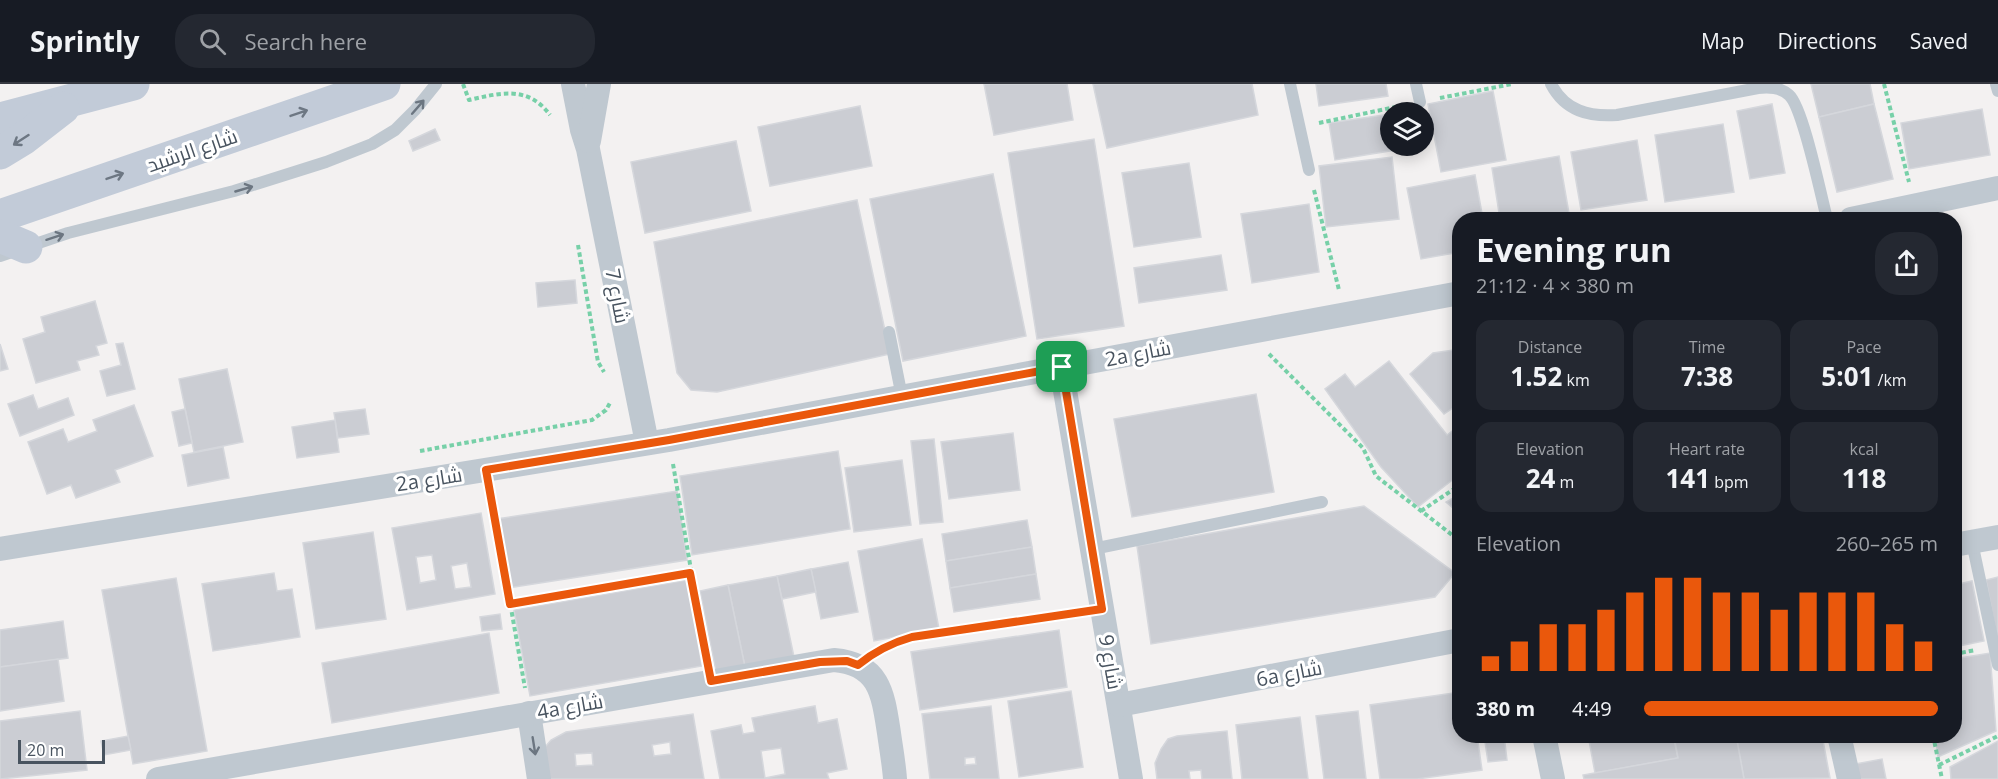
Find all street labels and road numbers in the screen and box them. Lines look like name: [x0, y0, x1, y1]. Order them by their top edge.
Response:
street label: شارع الرشيد: [143, 122, 241, 179]
street label: شارع 7: [598, 266, 637, 326]
street label: 2a شارع: [1103, 333, 1173, 374]
street label: 2a شارع: [394, 460, 464, 499]
street label: شارع 9: [1092, 632, 1129, 692]
street label: 6a شارع: [1254, 653, 1324, 694]
street label: 4a شارع: [535, 687, 605, 726]

